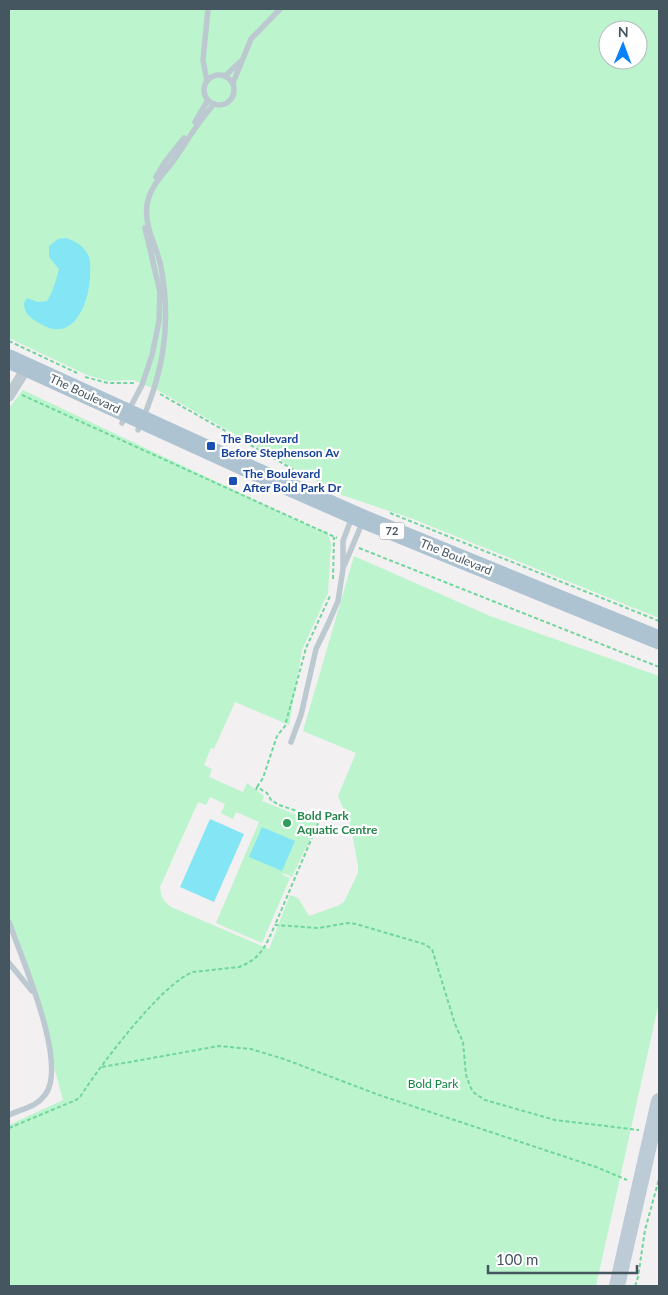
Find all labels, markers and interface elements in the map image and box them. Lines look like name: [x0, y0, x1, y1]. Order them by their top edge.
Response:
north arrow: [598, 20, 648, 70]
text: N: [618, 23, 629, 40]
street label: The Boulevard: [48, 371, 123, 416]
place label: The Boulevard Before Stephenson Av: [221, 431, 340, 460]
marker: The Boulevard Before Stephenson Av: [205, 440, 217, 452]
place label: The Boulevard After Bold Park Dr: [242, 466, 342, 495]
marker: The Boulevard After Bold Park Dr: [227, 475, 239, 487]
road number: 72: [380, 522, 404, 540]
street label: The Boulevard: [418, 535, 494, 578]
place label: Bold Park Aquatic Centre: [296, 808, 378, 837]
marker: Bold Park Aquatic Centre: [281, 817, 293, 829]
park label: Bold Park: [408, 1076, 459, 1091]
scale bar: [488, 1242, 637, 1274]
text: 100 m: [496, 1250, 538, 1268]

